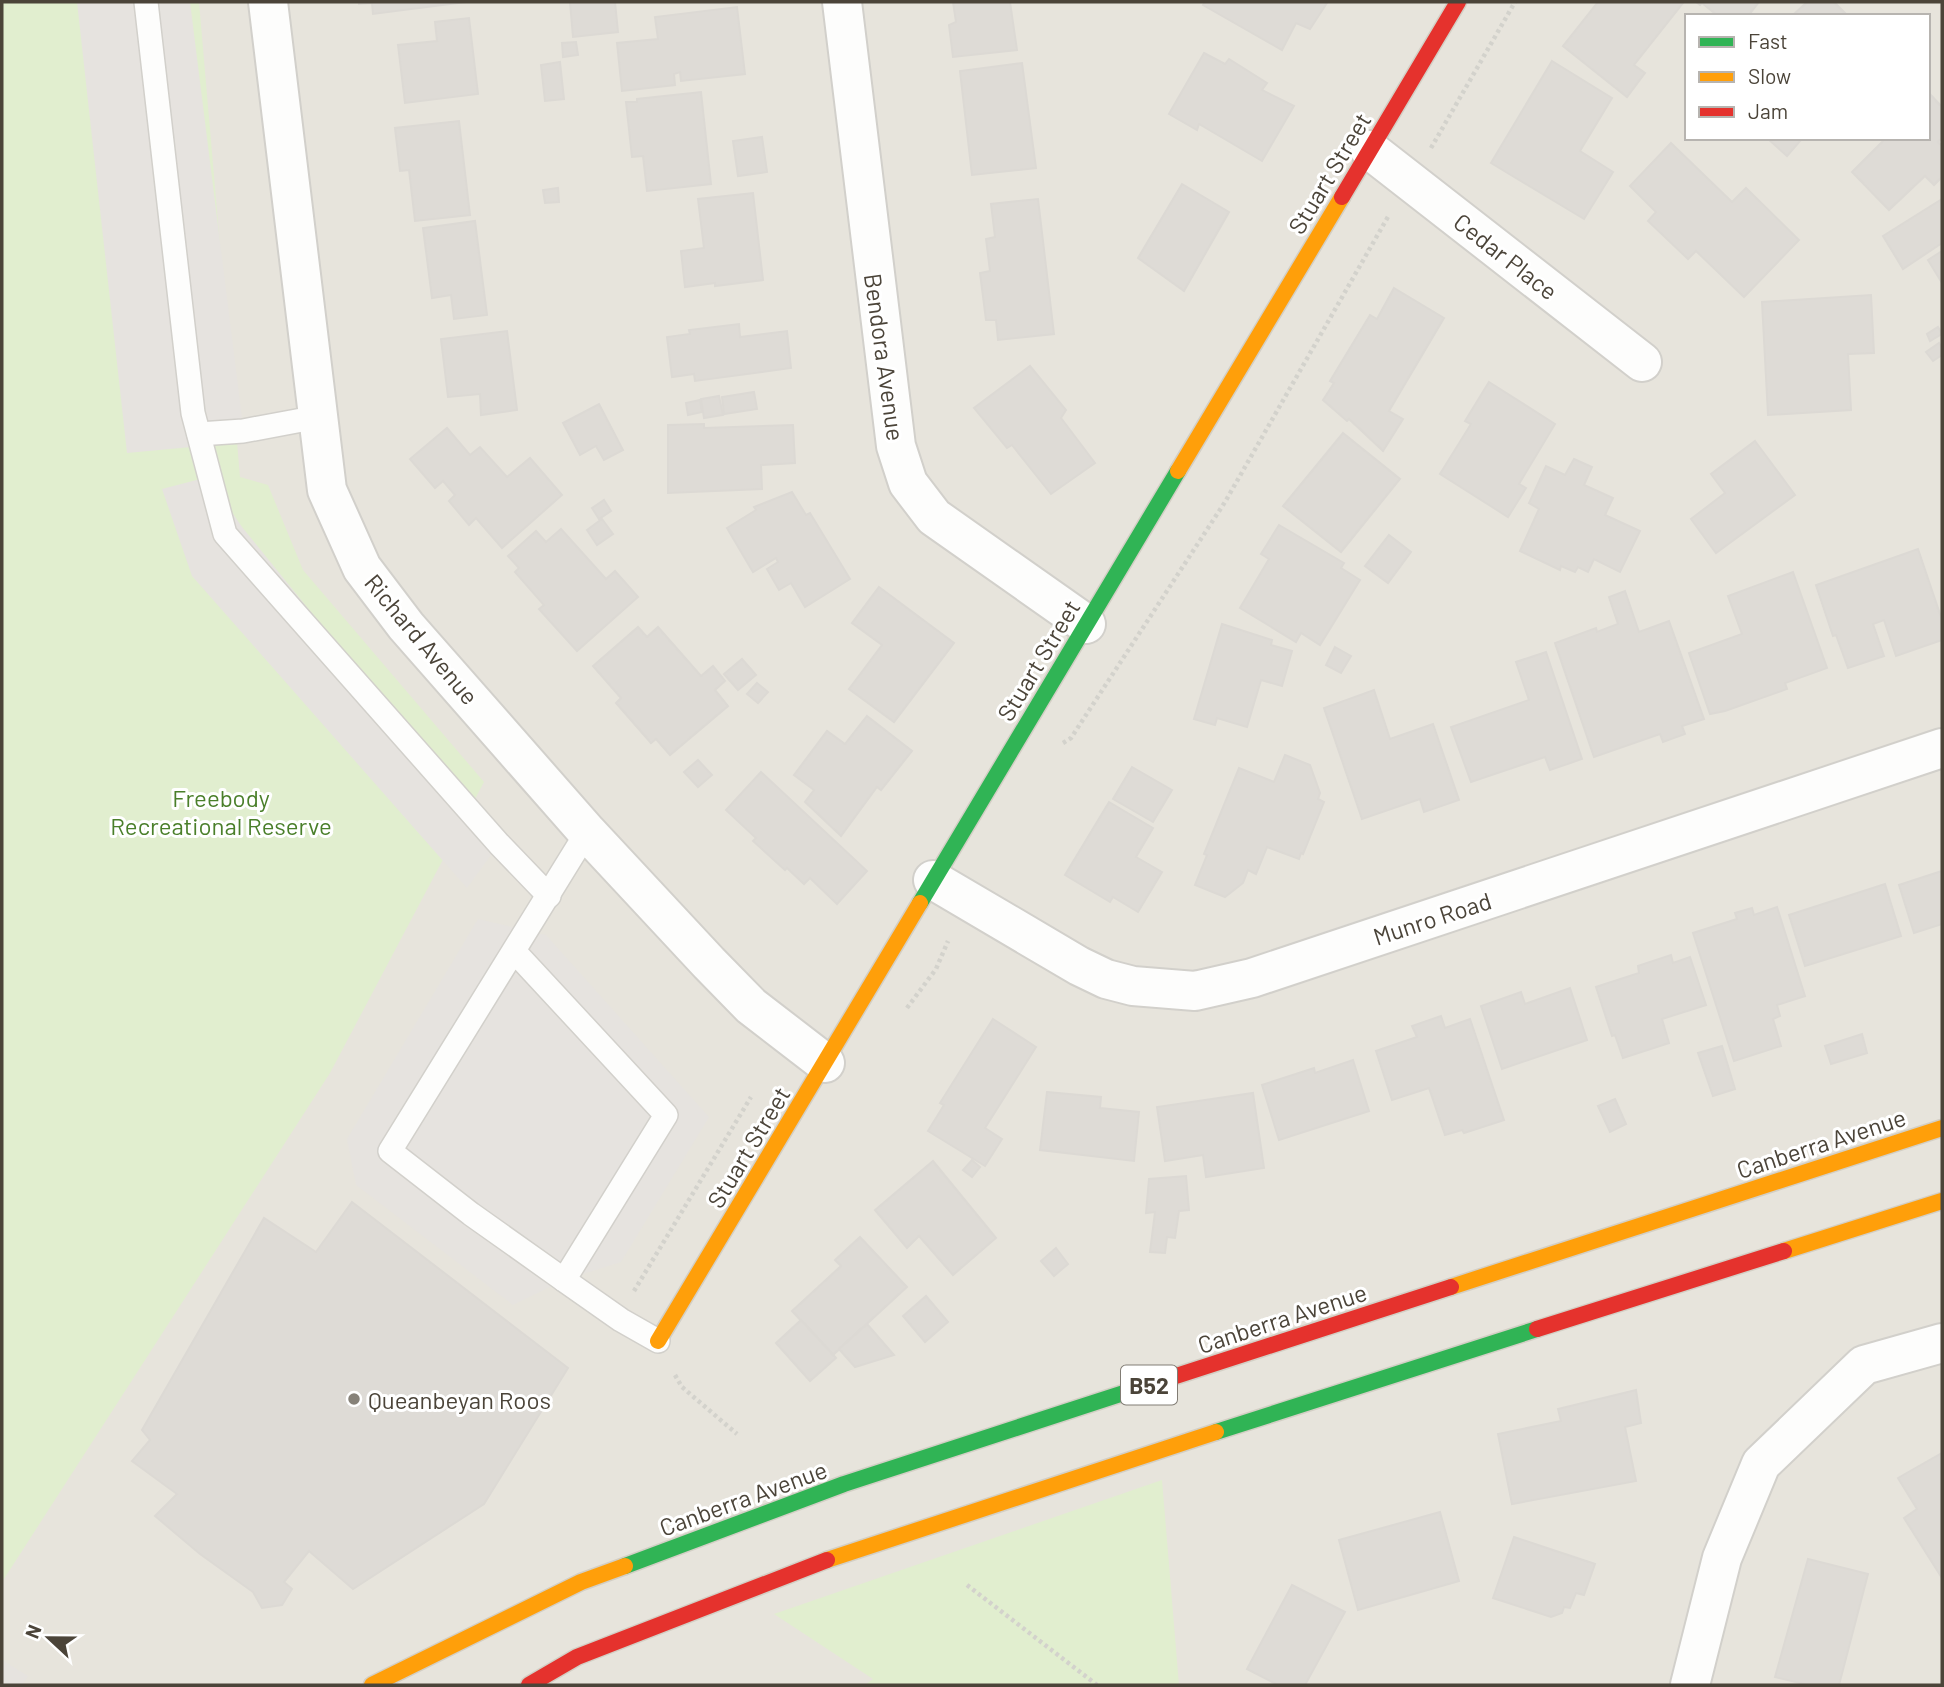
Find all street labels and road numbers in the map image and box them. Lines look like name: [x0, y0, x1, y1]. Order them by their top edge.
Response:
street label: Stuart Street: [1282, 107, 1376, 239]
street label: Cedar Place: [1448, 207, 1564, 305]
street label: Bendora Avenue: [859, 271, 911, 443]
street label: Richard Avenue: [359, 568, 485, 710]
street label: Stuart Street: [991, 594, 1085, 726]
street label: Munro Road: [1369, 885, 1495, 951]
street label: Stuart Street: [701, 1081, 795, 1213]
street label: Canberra Avenue: [1733, 1102, 1909, 1184]
street label: Canberra Avenue: [1194, 1277, 1370, 1359]
road number: B52: [1121, 1366, 1177, 1404]
street label: Canberra Avenue: [655, 1454, 831, 1542]

